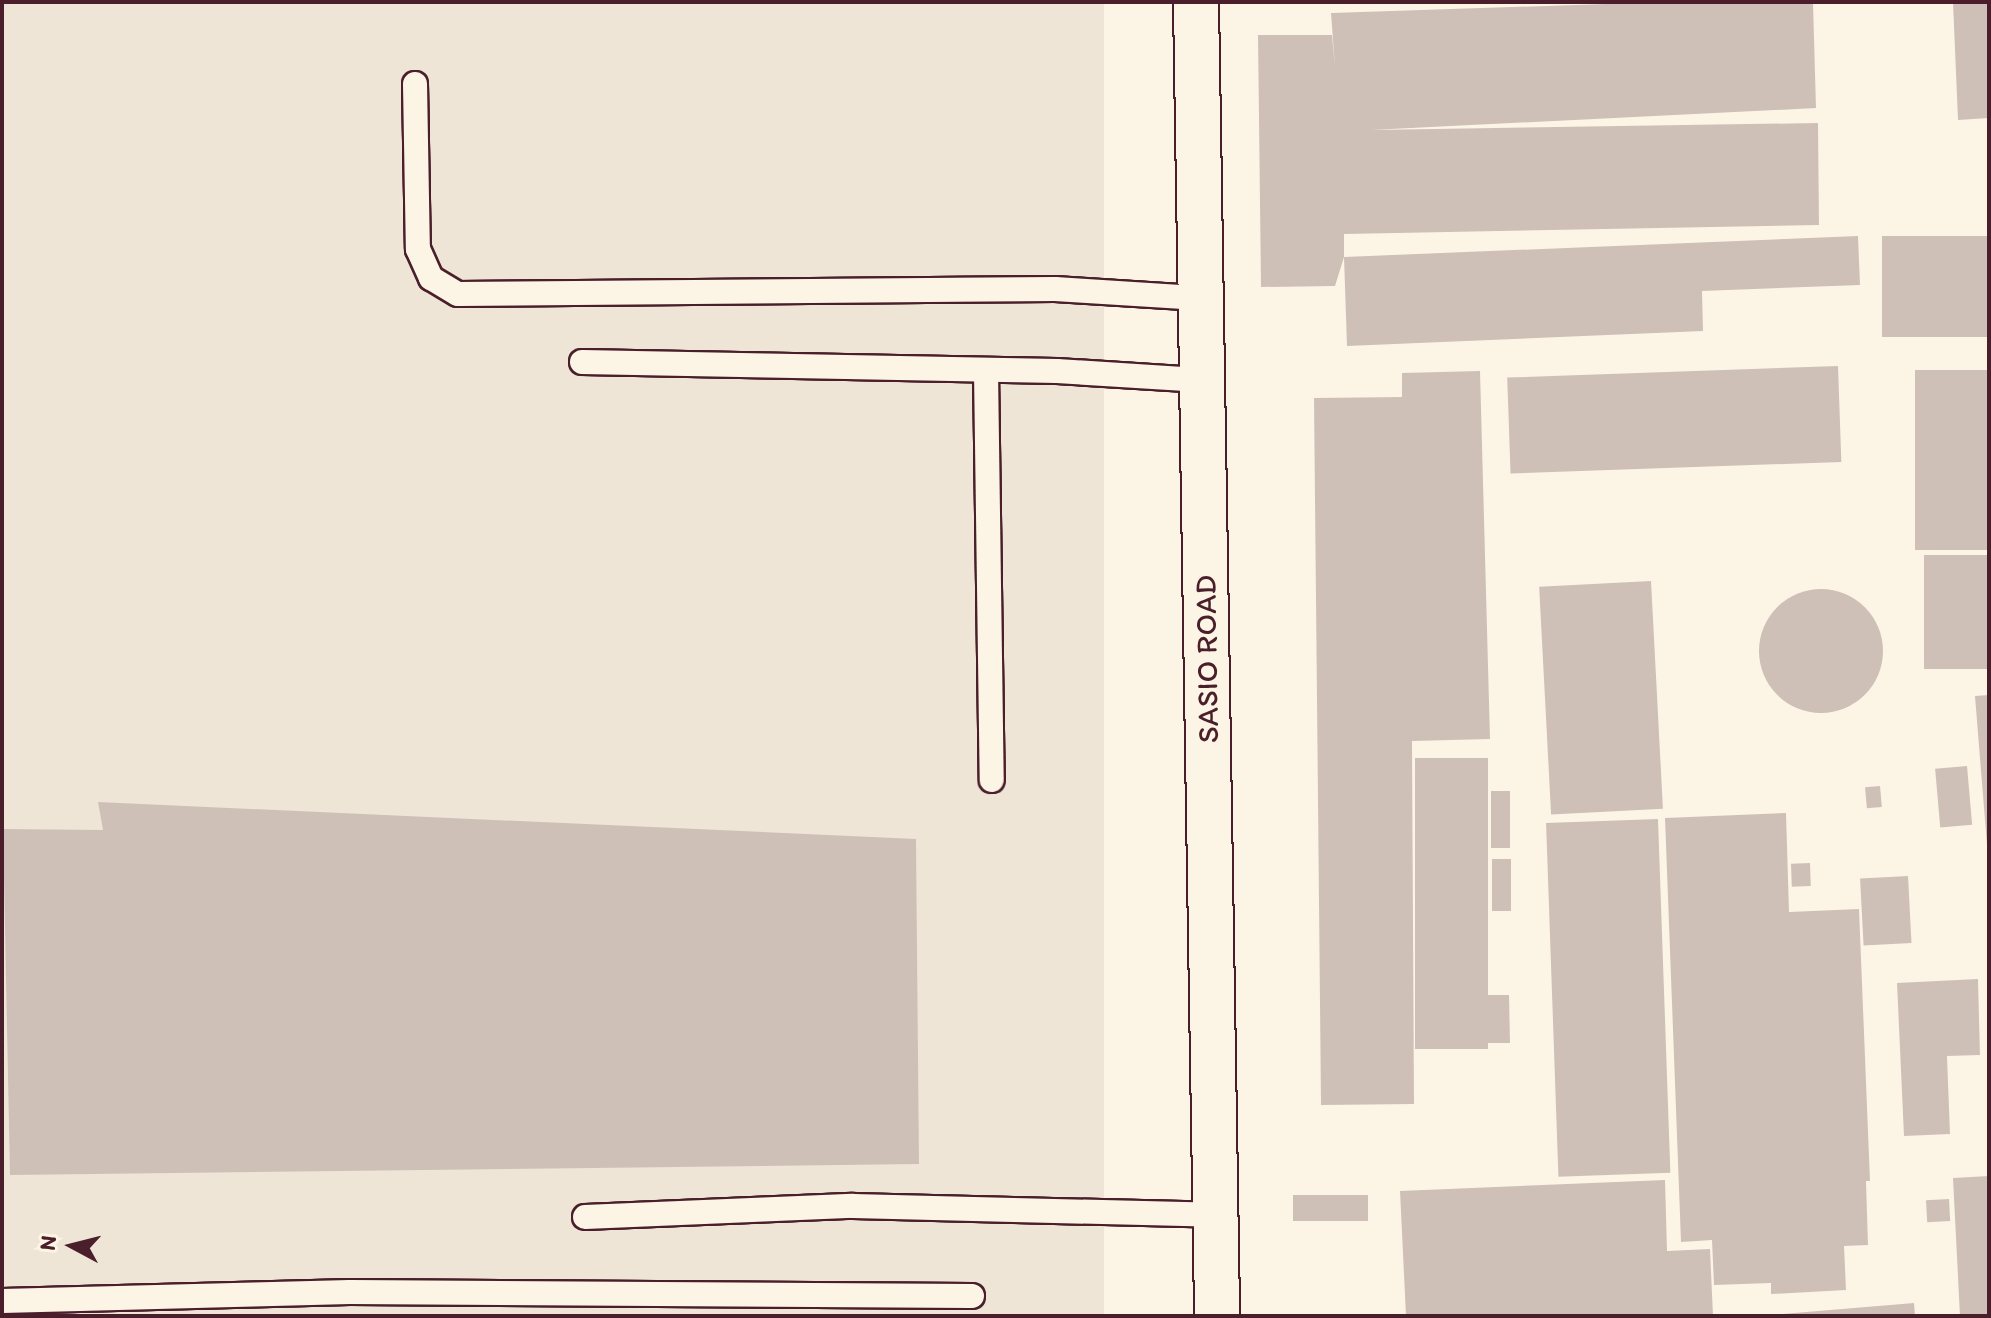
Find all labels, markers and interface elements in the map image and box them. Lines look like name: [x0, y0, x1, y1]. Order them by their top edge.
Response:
street label: SASIO ROAD: [1188, 575, 1226, 743]
north arrow: [32, 1206, 112, 1286]
text: N: [33, 1234, 62, 1252]

